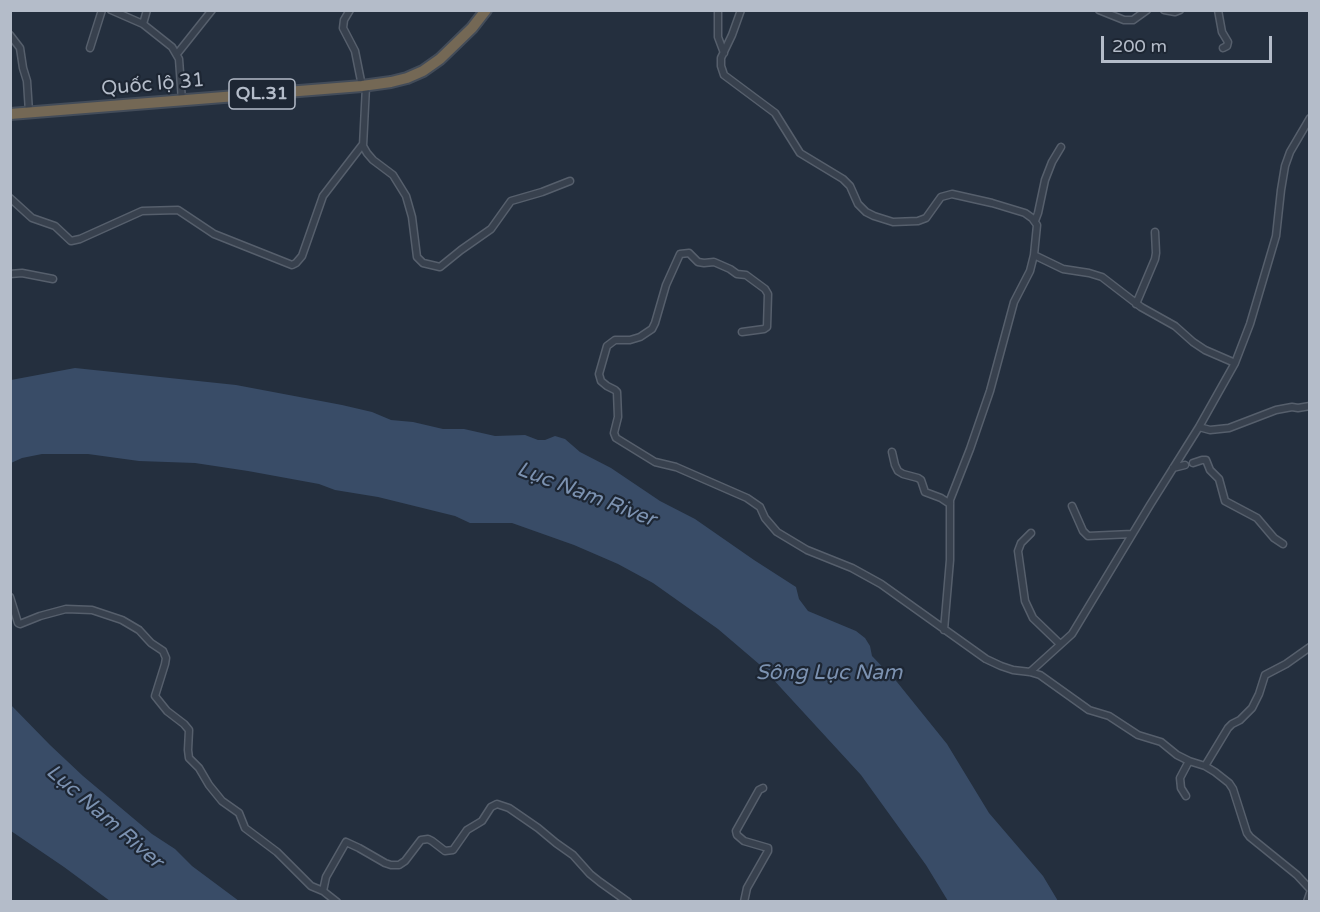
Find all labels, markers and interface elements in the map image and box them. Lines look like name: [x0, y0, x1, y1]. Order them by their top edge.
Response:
scale bar: [1104, 24, 1275, 62]
text: 200 m: [1112, 35, 1167, 57]
street label: Quốc lộ 31: [100, 69, 206, 101]
road number: QL.31: [229, 79, 295, 109]
water label: Lục Nam River: [513, 457, 659, 533]
water label: Sông Lục Nam: [756, 660, 902, 686]
water label: Lục Nam River: [41, 760, 167, 874]

